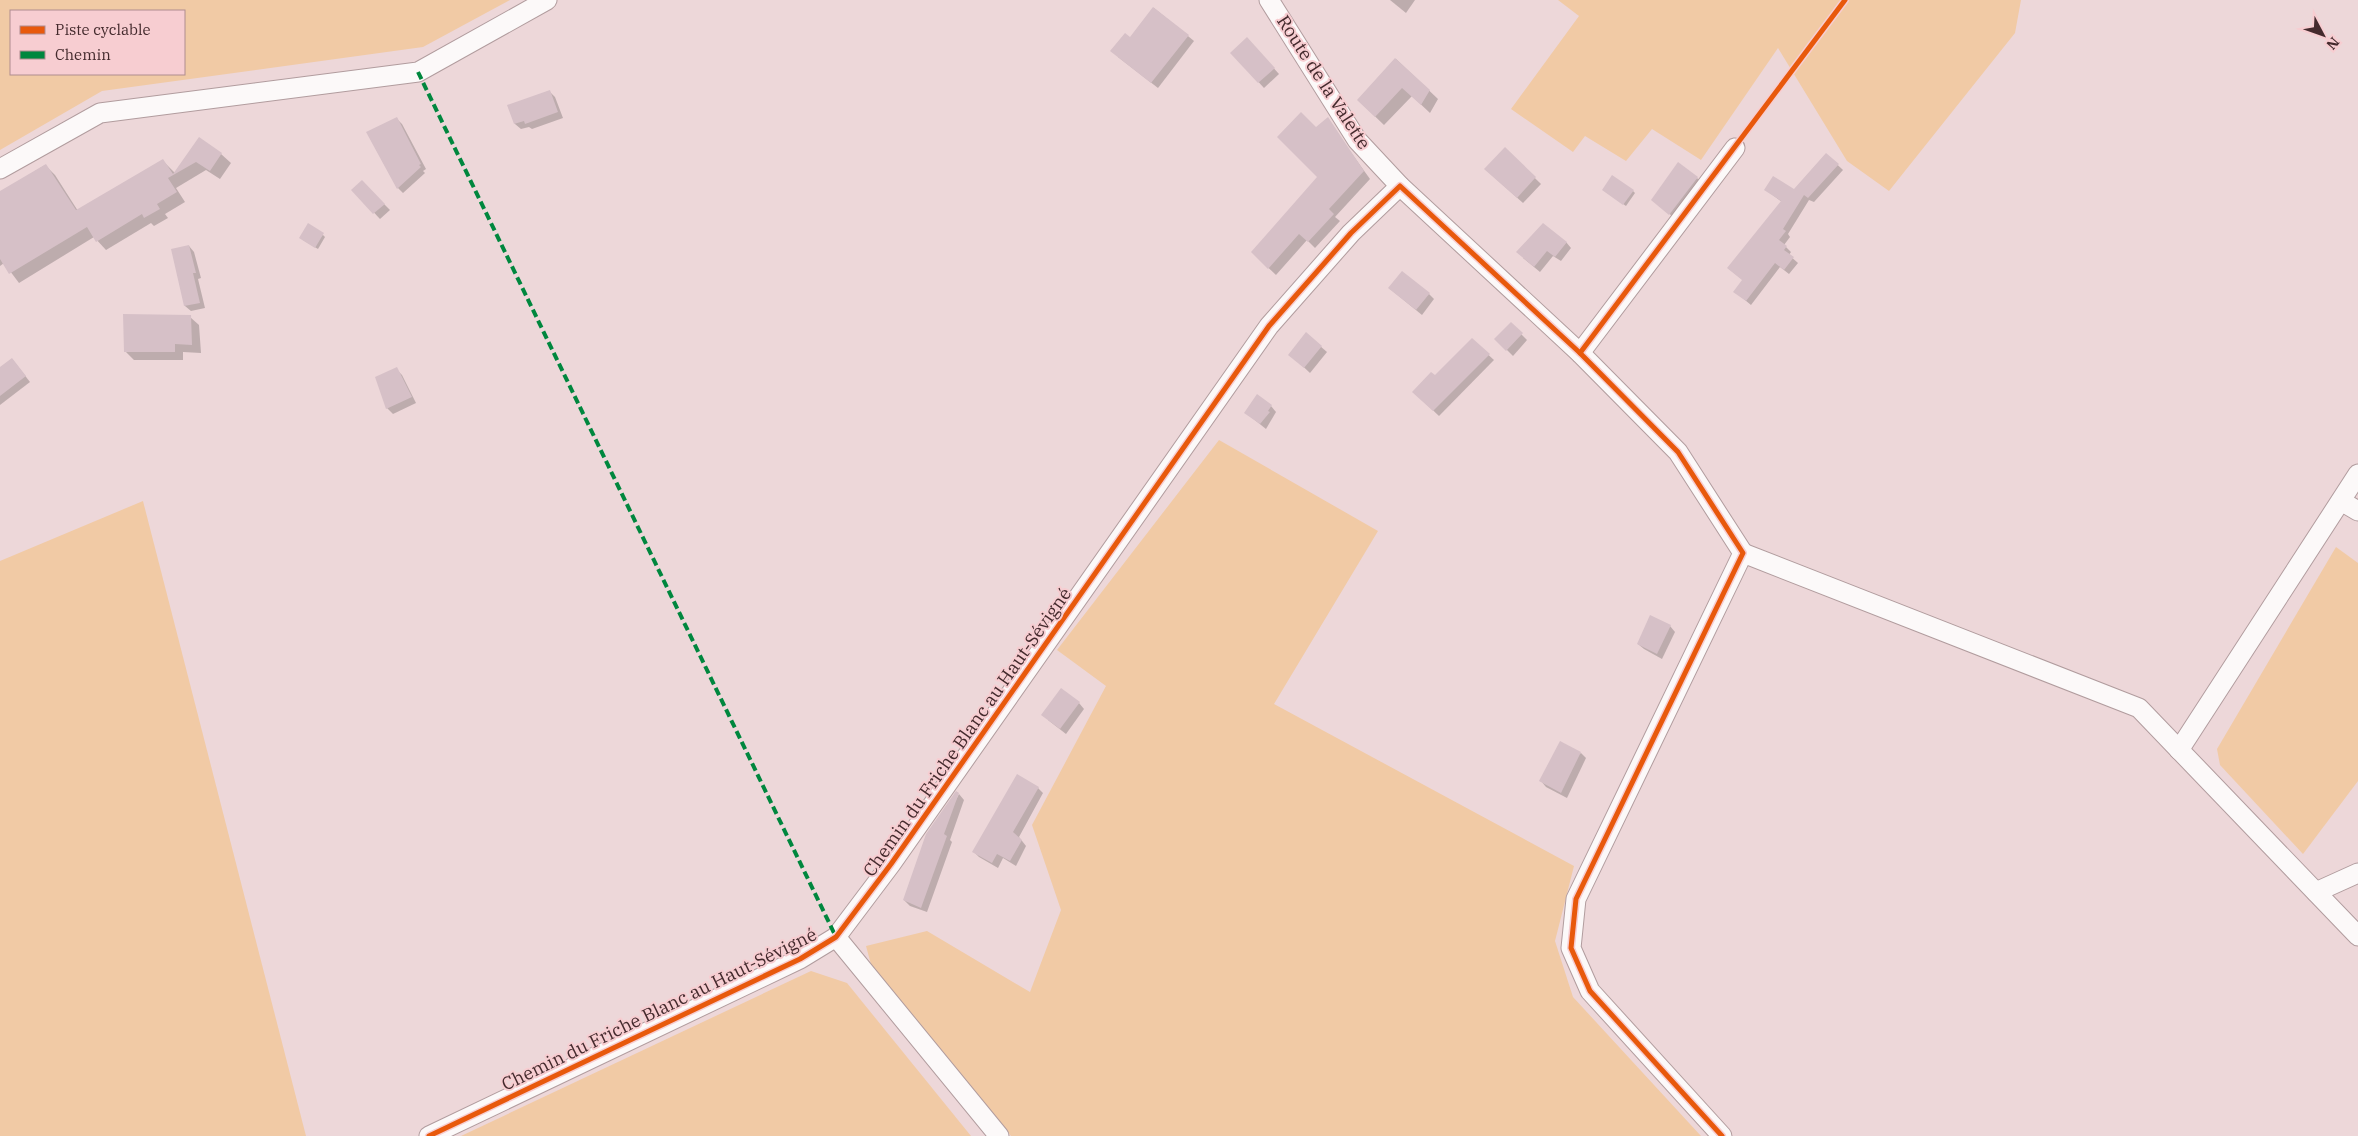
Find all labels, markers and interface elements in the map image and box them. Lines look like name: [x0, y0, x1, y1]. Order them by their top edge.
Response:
legend: [10, 10, 185, 75]
north arrow: [2298, 10, 2348, 60]
street label: Route de la Valette: [1272, 11, 1376, 153]
text: Piste cyclable: [55, 20, 151, 39]
text: N: [2322, 33, 2343, 54]
text: Chemin: [55, 45, 111, 64]
street label: Chemin du Friche Blanc au Haut-Sévigné: [858, 583, 1076, 881]
street label: Chemin du Friche Blanc au Haut-Sévigné: [498, 922, 820, 1096]

